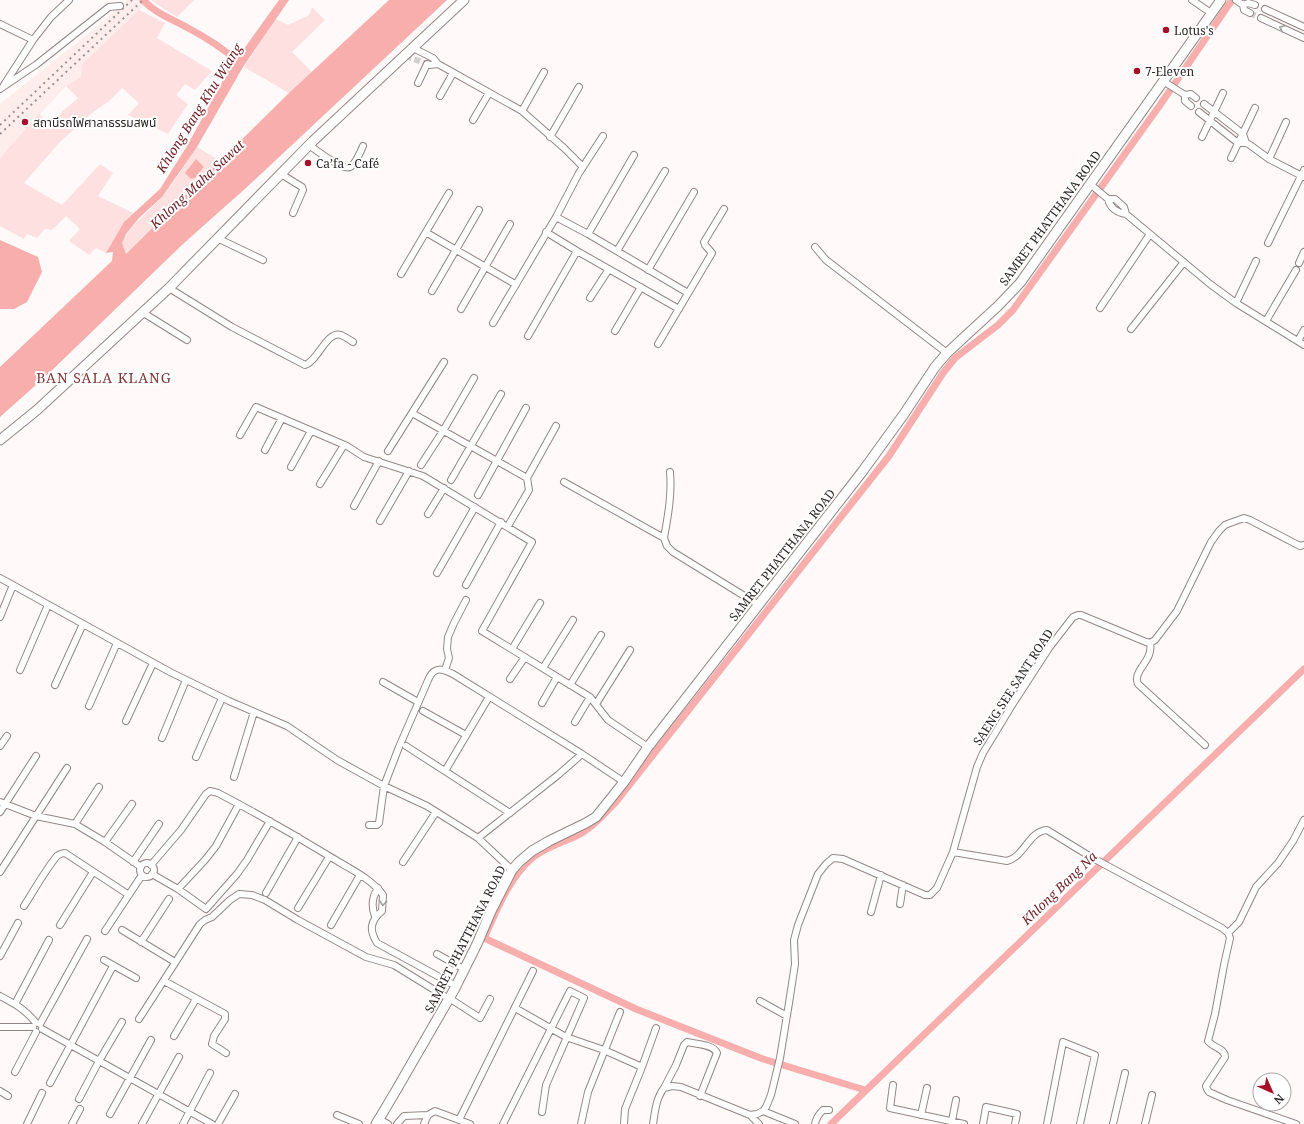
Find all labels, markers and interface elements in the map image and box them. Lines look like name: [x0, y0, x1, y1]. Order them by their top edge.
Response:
place label: Lotus's: [1174, 22, 1214, 39]
marker: Lotus's: [1161, 25, 1171, 35]
one-way arrow: [1279, 25, 1287, 33]
water label: Khlong Bang Khu Wiang: [151, 39, 247, 177]
place label: 7-Eleven: [1145, 63, 1194, 80]
marker: 7-Eleven: [1132, 66, 1142, 76]
place label: สถานีรถไฟศาลาธรรมสพน์: [33, 114, 156, 131]
marker: สถานีรถไฟศาลาธรรมสพน์: [20, 117, 30, 127]
water label: Khlong Maha Sawat: [145, 135, 248, 233]
street label: SAMRET PHATTHANA ROAD: [995, 147, 1105, 289]
place label: Ca’fa - Café: [316, 155, 379, 172]
marker: Ca’fa - Café: [303, 158, 313, 168]
district label: BAN SALA KLANG: [36, 368, 172, 387]
street label: SAMRET PHATTHANA ROAD: [725, 485, 839, 625]
street label: SAENG SEE SANT ROAD: [969, 625, 1057, 748]
water label: Khlong Bang Na: [1017, 847, 1101, 929]
street label: SAMRET PHATTHANA ROAD: [420, 862, 510, 1016]
one-way arrow: [378, 900, 387, 906]
north arrow: [1252, 1072, 1292, 1112]
text: N: [1271, 1091, 1288, 1108]

